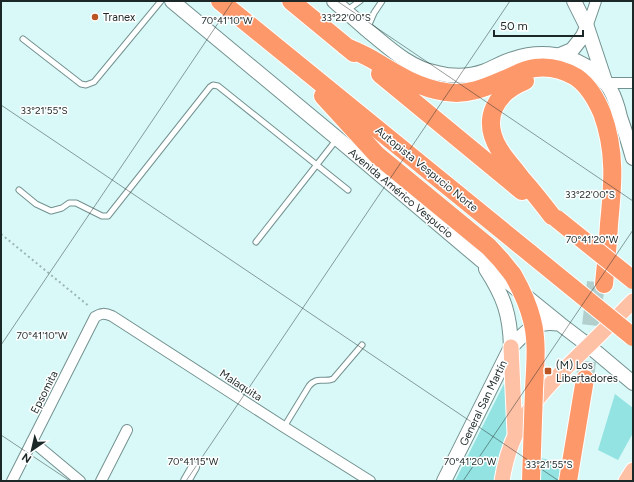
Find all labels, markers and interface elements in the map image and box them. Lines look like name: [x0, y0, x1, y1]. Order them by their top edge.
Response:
place label: Tranex: [103, 11, 136, 24]
text: 33°22'00"S: [321, 11, 371, 24]
marker: Tranex: [90, 12, 100, 22]
scale bar: [494, 12, 583, 38]
text: 70°41'10"W: [201, 14, 253, 27]
text: 50 m: [500, 19, 528, 33]
text: 33°21'55"S: [20, 104, 68, 117]
street label: Autopista Vespucio Norte: [373, 124, 481, 215]
street label: Avenida Américo Vespucio: [346, 146, 456, 241]
text: 33°22'00"S: [565, 188, 615, 201]
text: 70°41'20"W: [566, 233, 619, 246]
text: 70°41'10"W: [16, 329, 68, 342]
street label: General San Martín: [457, 358, 510, 448]
place label: (M) Los Libertadores: [556, 359, 618, 385]
marker: (M) Los Libertadores: [543, 366, 553, 376]
street label: Malaquita: [217, 367, 264, 404]
street label: Epsomita: [28, 369, 61, 416]
north arrow: [12, 430, 52, 470]
text: N: [20, 450, 34, 466]
text: 70°41'15"W: [168, 455, 219, 468]
text: 70°41'20"W: [444, 455, 497, 468]
text: 33°21'55"S: [525, 458, 573, 471]

